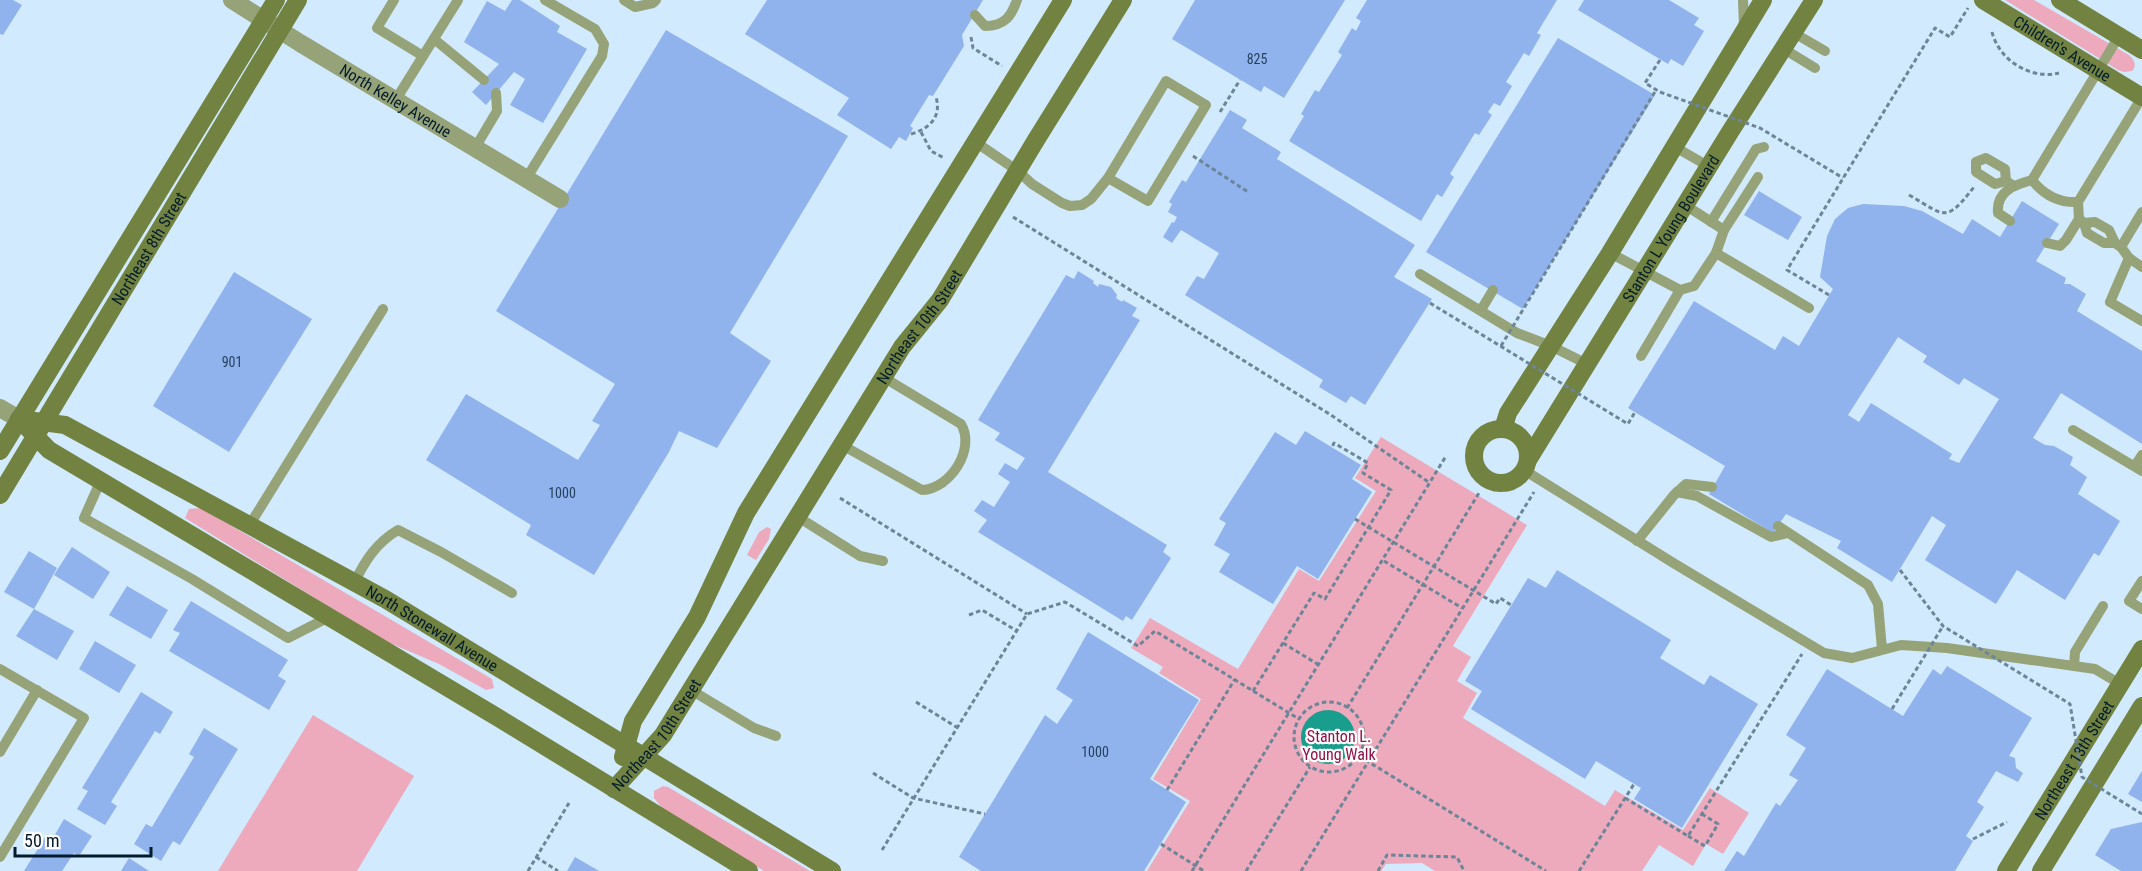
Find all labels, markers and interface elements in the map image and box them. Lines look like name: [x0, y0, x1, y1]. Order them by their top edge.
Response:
street label: Children's Avenue: [2010, 12, 2114, 86]
house number: 825: [1247, 51, 1267, 67]
street label: North Kelley Avenue: [336, 60, 455, 142]
street label: Stanton L Young Boulevard: [1619, 152, 1724, 306]
street label: Northeast 8th Street: [108, 189, 190, 308]
street label: Northeast 10th Street: [873, 266, 966, 388]
house number: 901: [222, 354, 242, 370]
house number: 1000: [548, 485, 576, 501]
street label: North Stonewall Avenue: [363, 582, 501, 675]
street label: Northeast 10th Street: [608, 675, 705, 795]
street label: Northeast 13th Street: [2031, 697, 2118, 823]
park label: Stanton L. Young Walk: [1302, 727, 1377, 764]
house number: 1000: [1081, 744, 1109, 760]
scale bar: [15, 820, 152, 858]
text: 50 m: [24, 830, 59, 851]

